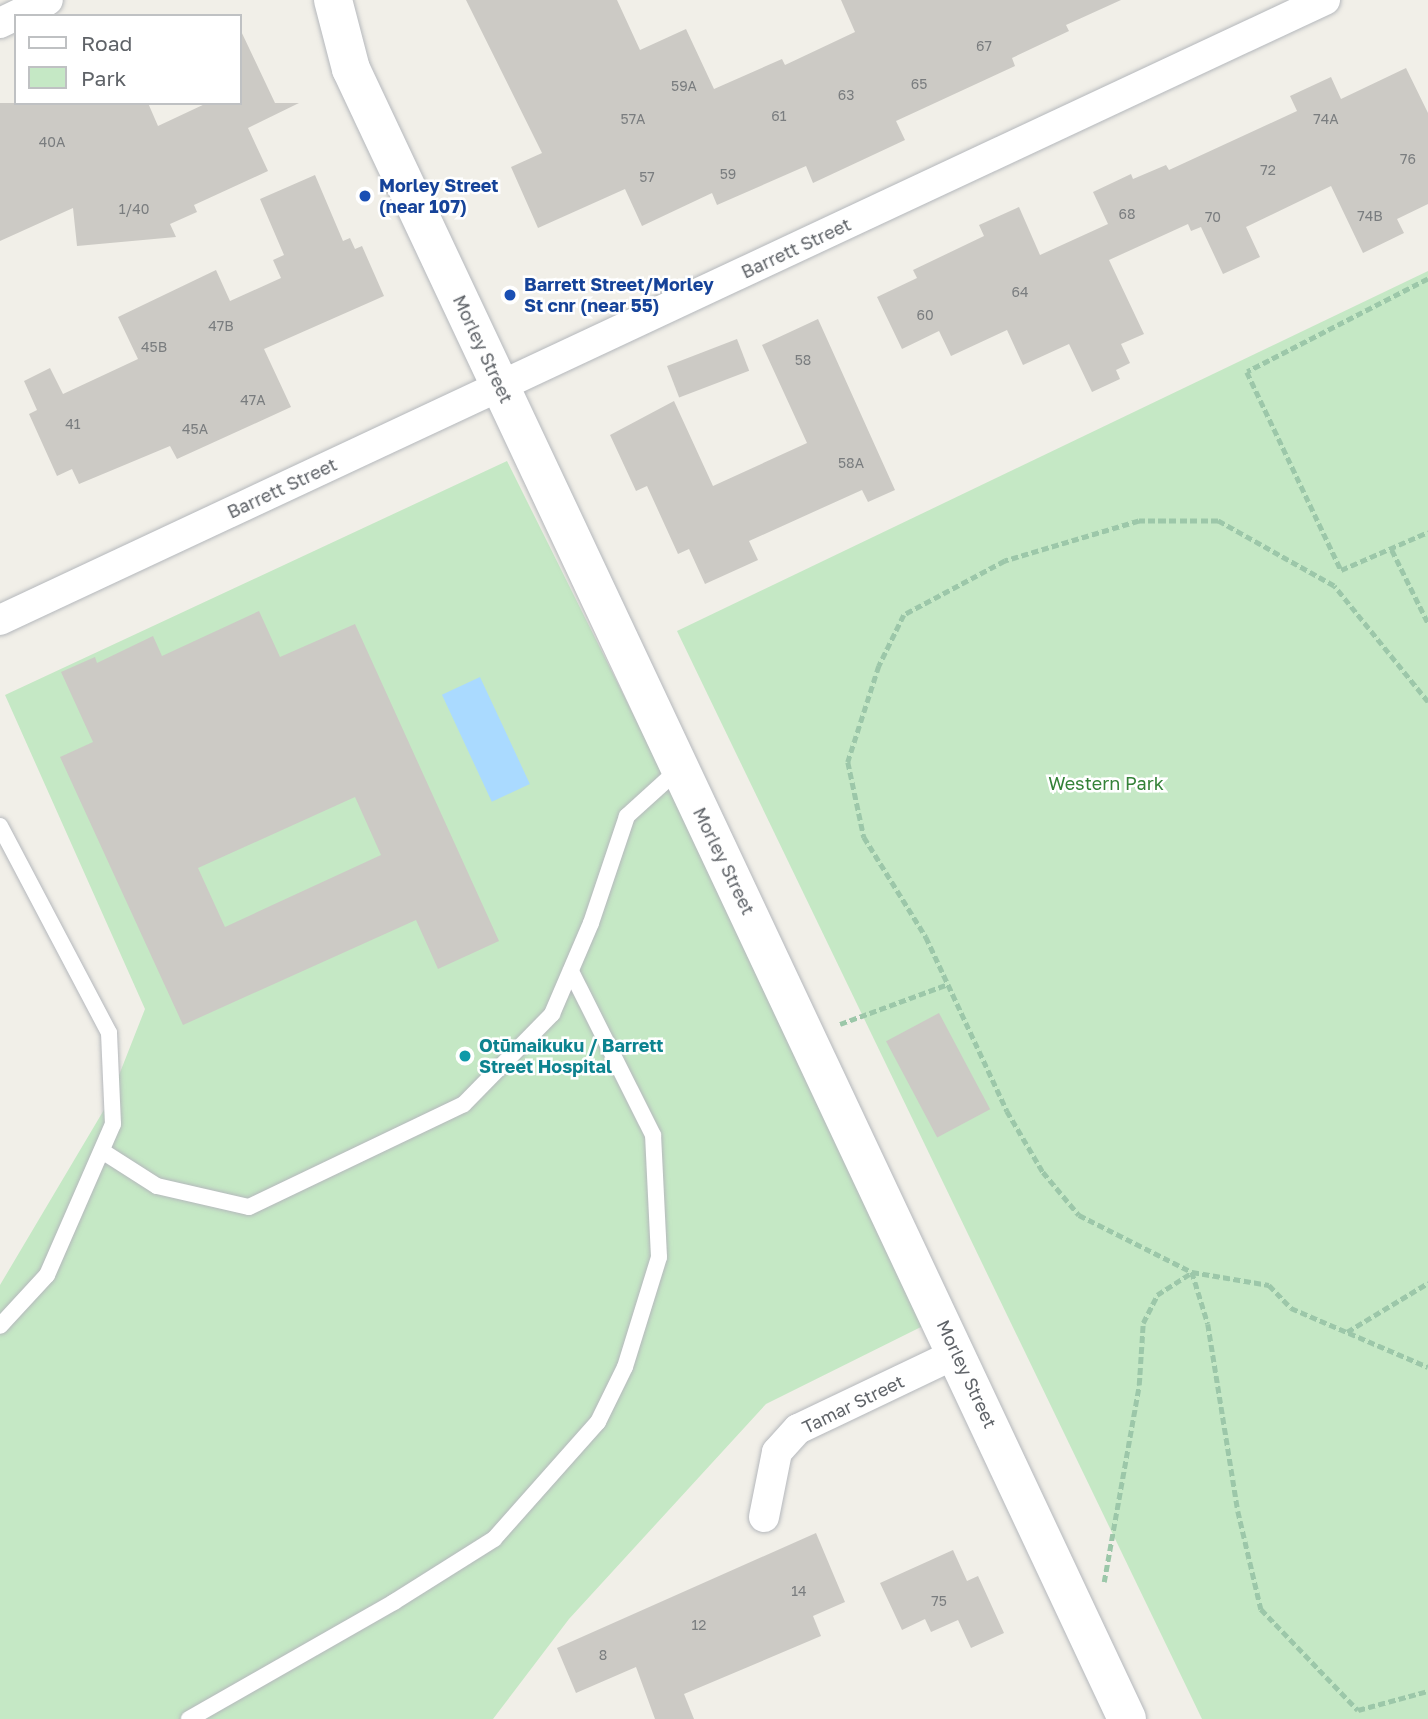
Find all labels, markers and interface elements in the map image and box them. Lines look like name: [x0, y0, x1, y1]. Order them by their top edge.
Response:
legend: [14, 14, 242, 105]
text: Road: [81, 30, 132, 56]
house number: 67: [976, 38, 992, 54]
text: Park: [81, 65, 126, 91]
house number: 65: [911, 76, 927, 92]
house number: 59A: [671, 78, 697, 94]
house number: 63: [838, 87, 854, 103]
house number: 61: [771, 108, 787, 124]
house number: 57A: [621, 111, 645, 127]
house number: 74A: [1313, 111, 1339, 127]
house number: 40A: [39, 134, 65, 150]
house number: 76: [1400, 151, 1416, 167]
house number: 72: [1260, 162, 1276, 178]
house number: 59: [720, 166, 736, 182]
house number: 57: [639, 169, 655, 185]
place label: Morley Street (near 107): [379, 175, 499, 218]
marker: Morley Street (near 107): [357, 188, 373, 204]
house number: 1/40: [119, 201, 149, 217]
house number: 68: [1118, 206, 1136, 222]
house number: 74B: [1357, 208, 1383, 224]
house number: 70: [1205, 209, 1221, 225]
street label: Barrett Street: [738, 213, 854, 283]
place label: Barrett Street/Morley St cnr (near 55): [524, 274, 714, 316]
house number: 64: [1011, 284, 1029, 300]
marker: Barrett Street/Morley St cnr (near 55): [502, 287, 518, 303]
street label: Morley Street: [449, 291, 517, 407]
house number: 60: [916, 307, 934, 323]
house number: 47B: [208, 318, 234, 334]
house number: 45B: [141, 339, 167, 355]
house number: 58: [795, 352, 811, 368]
house number: 47A: [240, 392, 266, 408]
house number: 41: [65, 416, 81, 432]
house number: 45A: [182, 421, 208, 437]
street label: Barrett Street: [224, 453, 340, 523]
house number: 58A: [838, 455, 864, 471]
park label: Western Park: [1048, 772, 1164, 794]
street label: Morley Street: [689, 804, 759, 918]
place label: Otūmaikuku / Barrett Street Hospital: [479, 1035, 663, 1078]
marker: Otūmaikuku / Barrett Street Hospital: [457, 1048, 473, 1064]
street label: Morley Street: [933, 1316, 1001, 1432]
street label: Tamar Street: [799, 1370, 907, 1438]
house number: 14: [791, 1583, 807, 1599]
house number: 75: [931, 1593, 947, 1609]
house number: 12: [692, 1617, 706, 1633]
house number: 8: [599, 1647, 607, 1663]

